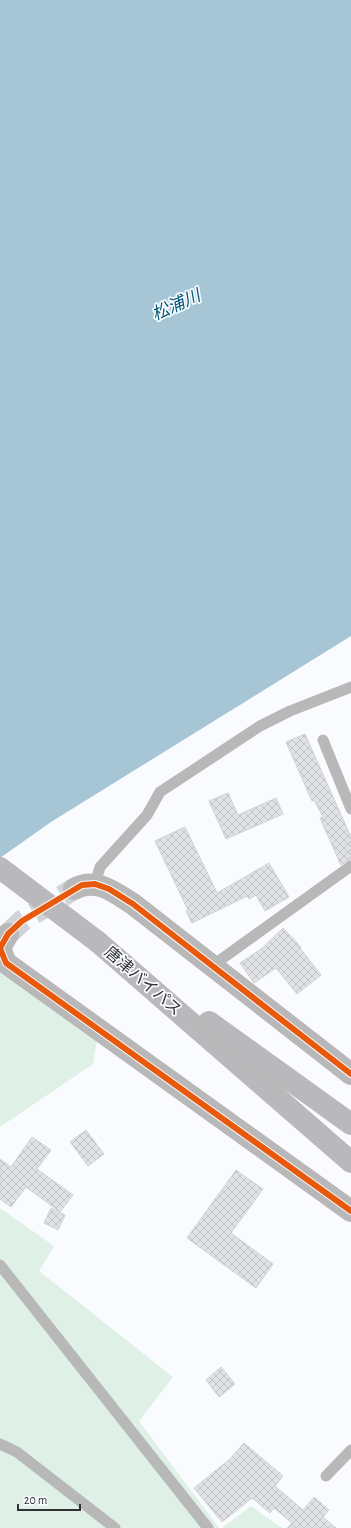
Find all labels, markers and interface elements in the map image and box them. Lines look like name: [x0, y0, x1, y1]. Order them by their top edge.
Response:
water label: 松浦川: [149, 285, 205, 323]
street label: 唐津バイパス: [102, 943, 185, 1018]
scale bar: [18, 1486, 80, 1512]
text: 20 m: [24, 1494, 47, 1506]

